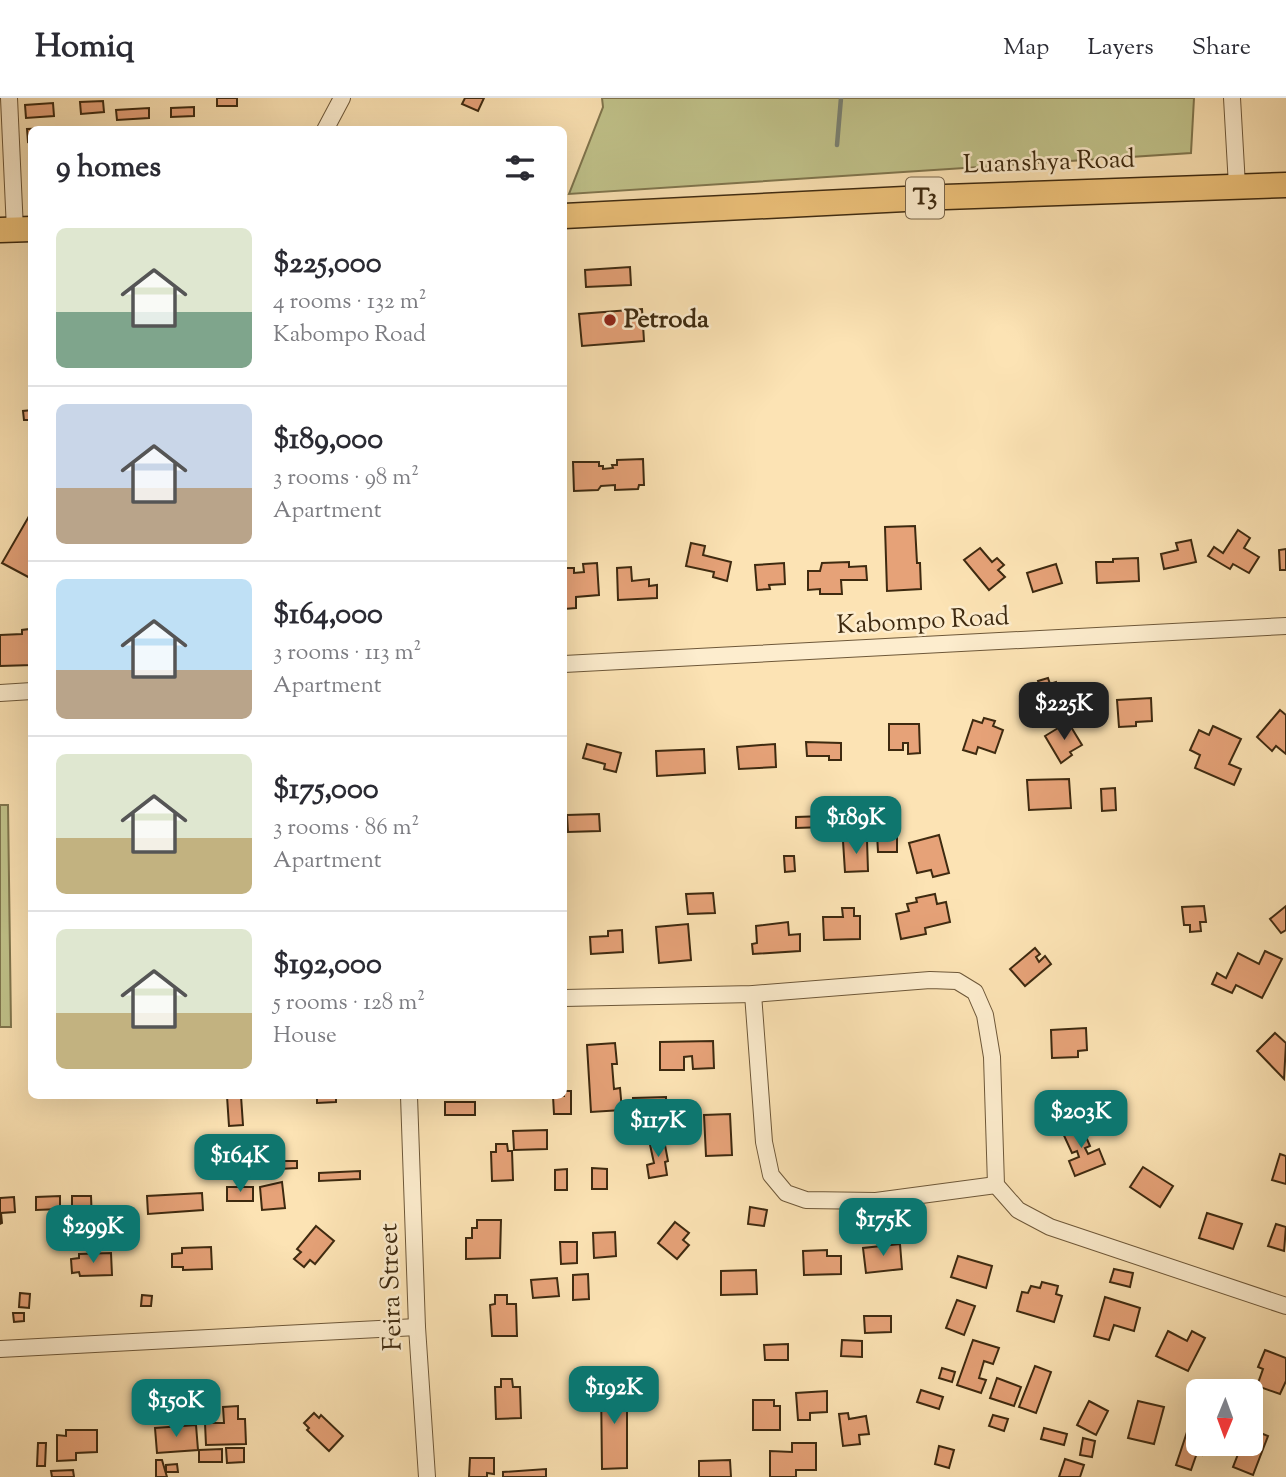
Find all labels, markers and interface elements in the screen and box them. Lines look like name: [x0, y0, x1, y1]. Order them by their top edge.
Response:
text: Homiq: [35, 24, 134, 72]
text: Map: [1003, 31, 1049, 65]
text: Layers: [1087, 31, 1154, 65]
text: Share: [1192, 31, 1251, 65]
street label: Luanshya Road: [962, 141, 1136, 184]
text: 9 homes: [56, 147, 161, 190]
icon: filters: [501, 149, 539, 187]
road number: T3: [906, 178, 944, 218]
text: $225,000: [273, 243, 382, 286]
icon: home: [112, 256, 196, 340]
text: 4 rooms · 132 m²: [273, 286, 426, 319]
place label: Petroda: [624, 302, 709, 339]
marker: Petroda: [602, 312, 618, 328]
text: Kabompo Road: [273, 319, 426, 352]
text: $189,000: [273, 419, 383, 462]
icon: home: [112, 432, 196, 516]
text: 3 rooms · 98 m²: [273, 462, 419, 495]
text: Apartment: [273, 495, 382, 528]
text: $164,000: [273, 594, 383, 637]
street label: Kabompo Road: [836, 599, 1011, 645]
icon: home: [112, 607, 196, 691]
text: 3 rooms · 113 m²: [273, 637, 421, 670]
text: Apartment: [273, 670, 382, 703]
pin: $225K: [1015, 682, 1113, 742]
text: $225K: [1035, 688, 1093, 721]
text: $175,000: [273, 769, 379, 812]
icon: home: [112, 782, 196, 866]
pin: $189K: [807, 796, 905, 856]
text: $189K: [826, 802, 886, 835]
text: 3 rooms · 86 m²: [273, 812, 419, 845]
text: Apartment: [273, 845, 382, 878]
text: $192,000: [273, 944, 382, 987]
icon: home: [112, 957, 196, 1041]
text: 5 rooms · 128 m²: [273, 987, 425, 1020]
text: House: [273, 1020, 337, 1053]
pin: $203K: [1032, 1090, 1130, 1150]
text: $203K: [1050, 1096, 1112, 1129]
pin: $117K: [609, 1100, 707, 1159]
text: $117K: [630, 1105, 686, 1138]
pin: $164K: [191, 1134, 289, 1194]
text: $164K: [210, 1140, 270, 1173]
pin: $175K: [834, 1198, 932, 1258]
text: $175K: [855, 1204, 911, 1237]
pin: $299K: [44, 1206, 142, 1265]
text: $299K: [62, 1211, 124, 1244]
street label: Feira Street: [371, 1222, 413, 1352]
pin: $192K: [565, 1366, 663, 1426]
text: $192K: [585, 1372, 643, 1405]
north arrow: [1186, 1379, 1264, 1456]
map controls: [1186, 1379, 1263, 1456]
pin: $150K: [127, 1380, 225, 1439]
text: $150K: [148, 1385, 204, 1418]

